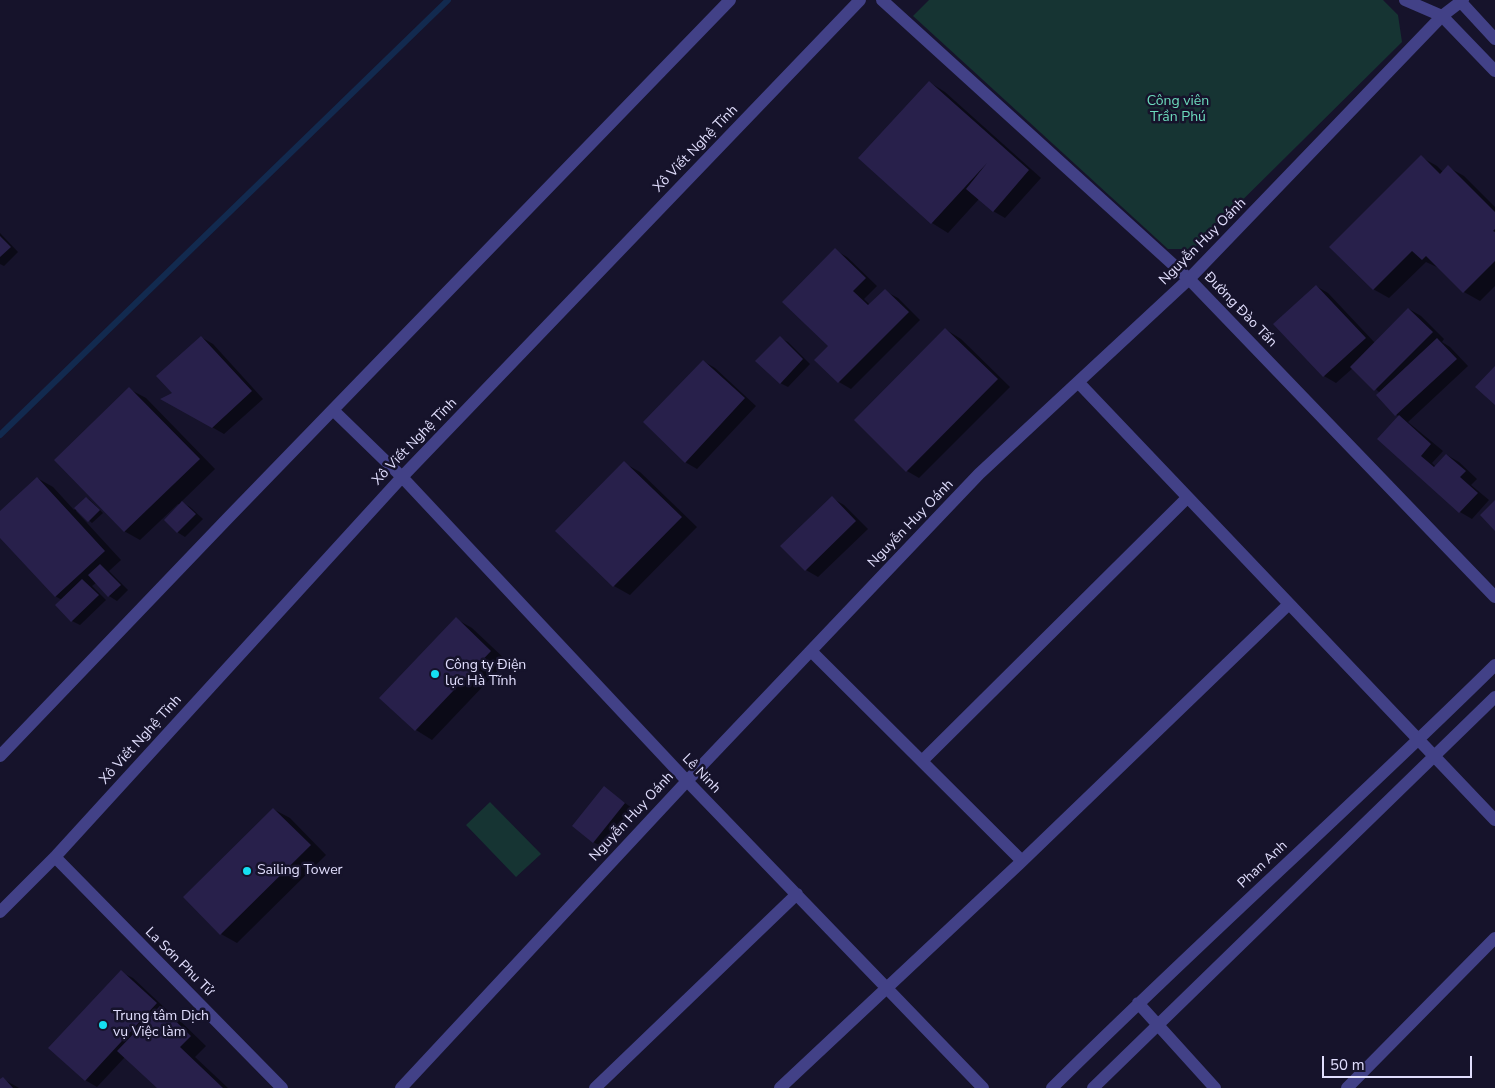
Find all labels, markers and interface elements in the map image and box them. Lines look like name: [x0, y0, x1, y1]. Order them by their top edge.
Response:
park label: Công viên Trần Phú: [1147, 94, 1209, 126]
street label: Xô Viết Nghệ Tĩnh: [650, 102, 742, 196]
street label: Nguyễn Huy Oánh: [1156, 195, 1250, 289]
street label: Đường Đào Tấn: [1200, 269, 1280, 351]
street label: Xô Viết Nghệ Tĩnh: [369, 395, 461, 489]
street label: Nguyễn Huy Oánh: [865, 476, 957, 572]
place label: Công ty Điện lực Hà Tĩnh: [445, 658, 526, 690]
marker: Công ty Điện lực Hà Tĩnh: [429, 668, 441, 680]
street label: Xô Viết Nghệ Tĩnh: [96, 692, 186, 788]
street label: Lê Ninh: [678, 751, 724, 797]
street label: Nguyễn Huy Oánh: [586, 769, 678, 865]
street label: Phan Anh: [1235, 838, 1291, 892]
place label: Sailing Tower: [257, 863, 343, 879]
marker: Sailing Tower: [241, 865, 253, 877]
street label: La Sơn Phu Tử: [141, 924, 217, 1000]
place label: Trung tâm Dịch vụ Việc làm: [113, 1009, 209, 1042]
marker: Trung tâm Dịch vụ Việc làm: [97, 1019, 109, 1031]
scale bar: [1325, 1046, 1475, 1078]
text: 50 m: [1330, 1055, 1365, 1075]

